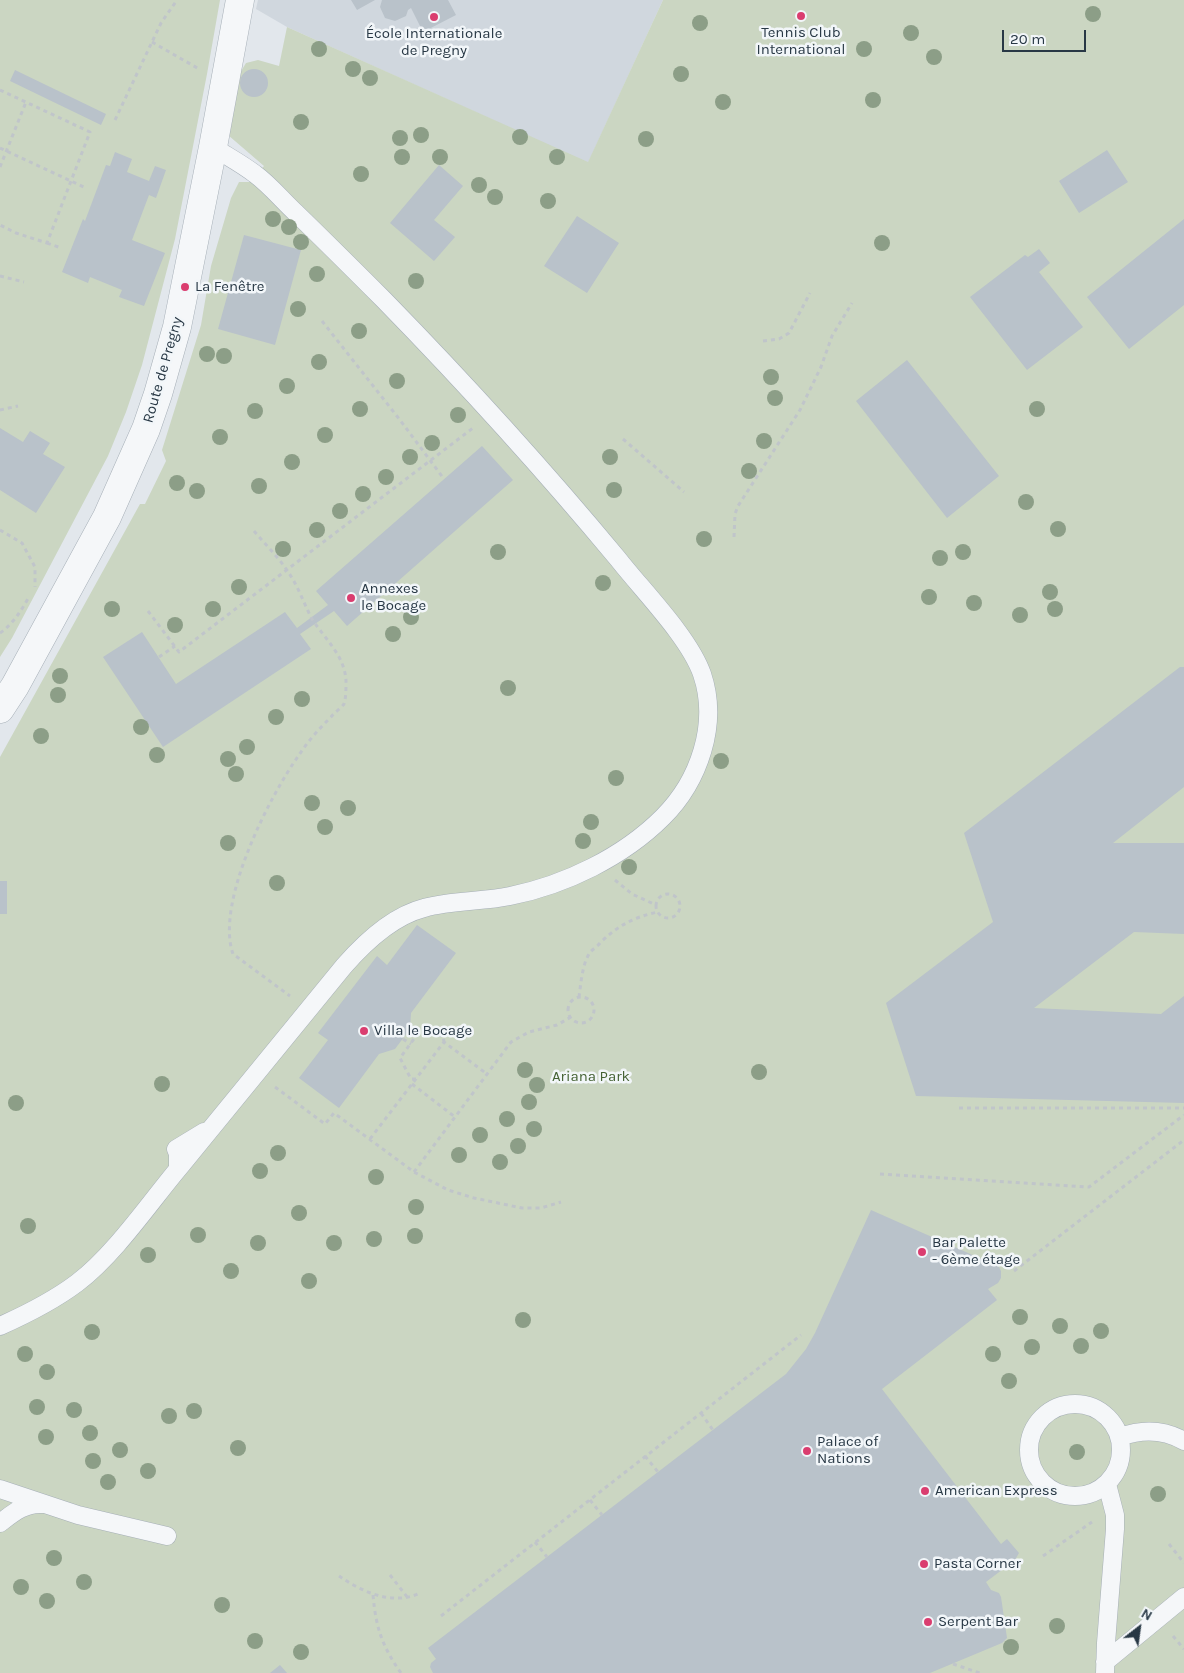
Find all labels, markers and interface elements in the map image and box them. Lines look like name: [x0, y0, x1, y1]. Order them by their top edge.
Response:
marker: Tennis Club International: [795, 10, 807, 22]
marker: École Internationale de Pregny: [428, 11, 440, 23]
scale bar: [1004, 20, 1088, 52]
place label: Tennis Club International: [756, 24, 846, 59]
place label: École Internationale de Pregny: [366, 25, 502, 60]
text: 20 m: [1010, 30, 1045, 48]
place label: La Fenêtre: [195, 278, 264, 296]
marker: La Fenêtre: [179, 281, 191, 293]
street label: Route de Pregny: [139, 315, 187, 425]
place label: Annexes le Bocage: [361, 580, 426, 615]
marker: Annexes le Bocage: [345, 592, 357, 604]
place label: Villa le Bocage: [374, 1022, 472, 1040]
marker: Villa le Bocage: [358, 1025, 370, 1037]
park label: Ariana Park: [552, 1068, 630, 1086]
place label: Bar Palette - 6ème étage: [932, 1234, 1020, 1269]
marker: Bar Palette - 6ème étage: [916, 1246, 928, 1258]
place label: Palace of Nations: [817, 1433, 878, 1468]
marker: Palace of Nations: [801, 1445, 813, 1457]
place label: American Express: [935, 1482, 1058, 1500]
marker: American Express: [919, 1485, 931, 1497]
place label: Pasta Corner: [934, 1555, 1021, 1573]
marker: Pasta Corner: [918, 1558, 930, 1570]
north arrow: [1114, 1603, 1164, 1653]
text: N: [1138, 1605, 1155, 1624]
place label: Serpent Bar: [938, 1613, 1018, 1631]
marker: Serpent Bar: [922, 1616, 934, 1628]

